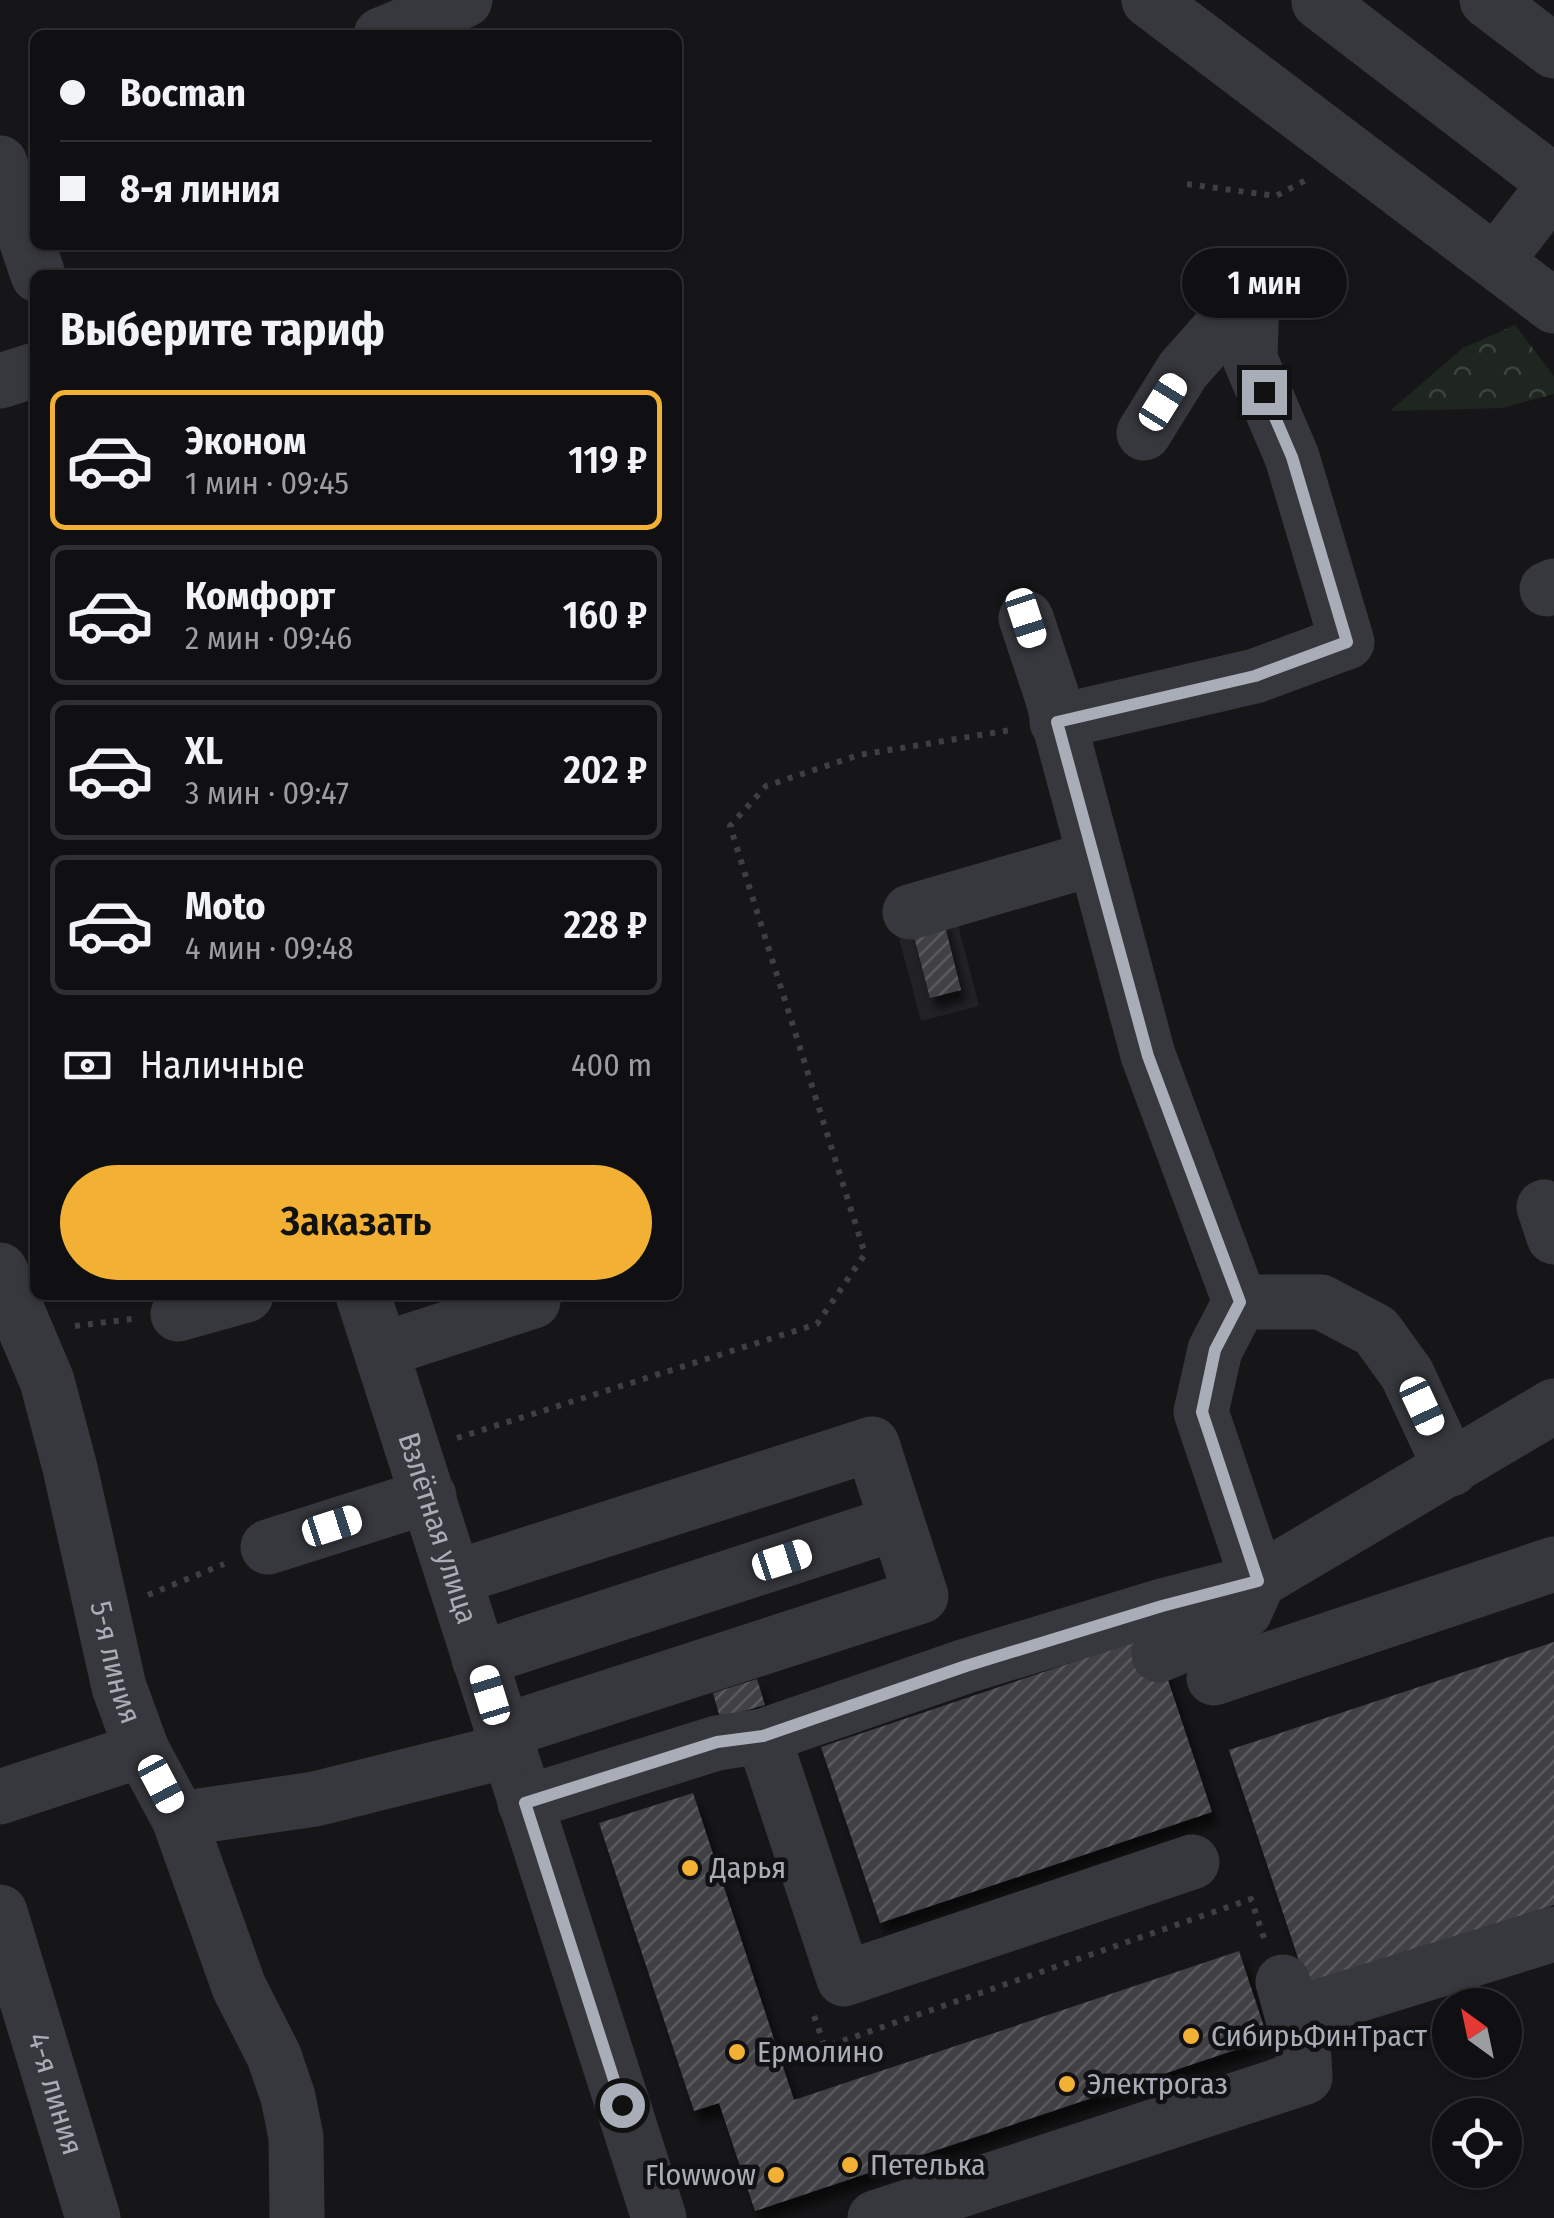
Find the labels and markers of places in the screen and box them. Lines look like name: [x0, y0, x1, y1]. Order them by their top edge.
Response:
place label: Дарья: [709, 1850, 786, 1886]
marker: Дарья: [679, 1857, 701, 1879]
place label: СибирьФинТраст: [1211, 2018, 1428, 2054]
marker: СибирьФинТраст: [1180, 2025, 1202, 2047]
place label: Ермолино: [757, 2034, 884, 2070]
marker: Ермолино: [726, 2041, 748, 2063]
place label: Электрогаз: [1087, 2066, 1228, 2102]
marker: Электрогаз: [1056, 2073, 1078, 2095]
place label: Петелька: [870, 2147, 986, 2183]
marker: Петелька: [839, 2154, 861, 2176]
place label: Flowwow: [645, 2157, 756, 2193]
marker: Flowwow: [765, 2164, 787, 2186]

